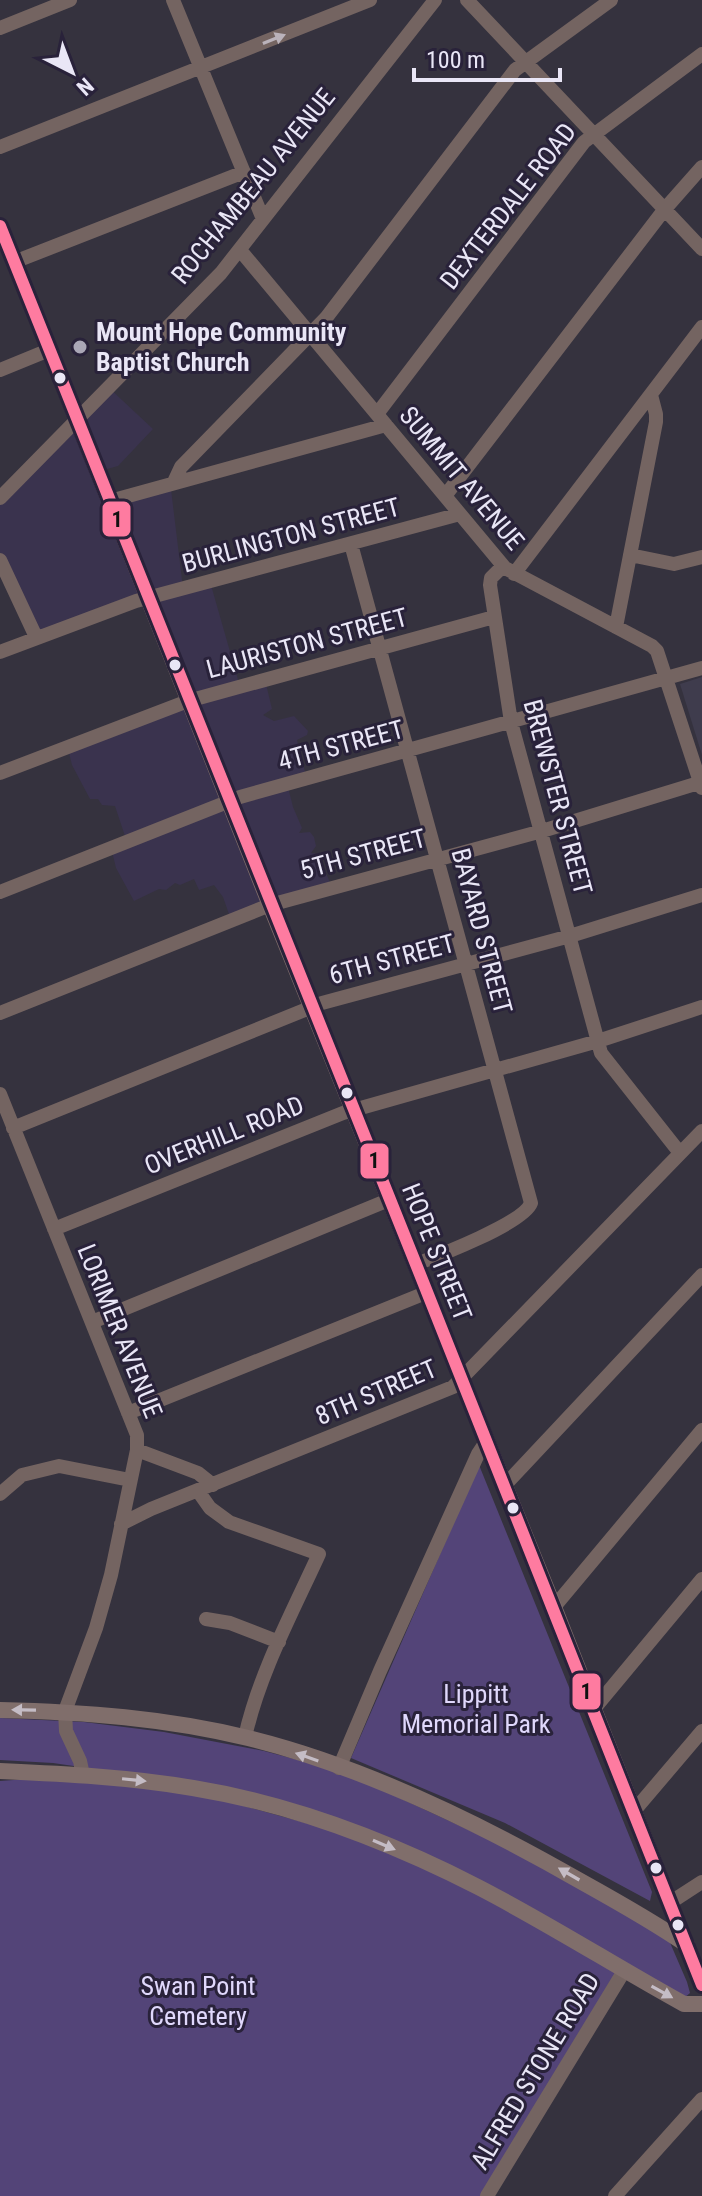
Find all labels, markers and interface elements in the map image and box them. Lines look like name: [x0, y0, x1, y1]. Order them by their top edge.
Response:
north arrow: [32, 32, 112, 112]
scale bar: [414, 32, 560, 82]
one-way arrow: [262, 33, 286, 46]
text: 100 m: [426, 46, 485, 74]
text: N: [72, 73, 98, 100]
street label: ROCHAMBEAU AVENUE: [165, 82, 341, 290]
street label: DEXTERDALE ROAD: [434, 117, 582, 295]
place label: Mount Hope Community Baptist Church: [96, 317, 347, 377]
marker: Mount Hope Community Baptist Church: [71, 338, 89, 356]
unlabelled marker: [52, 370, 68, 386]
street label: SUMMIT AVENUE: [393, 400, 531, 556]
street label: BURLINGTON STREET: [179, 491, 403, 579]
line badge: 1: [101, 500, 132, 538]
text: 1: [111, 507, 123, 532]
street label: LAURISTON STREET: [203, 602, 411, 684]
unlabelled marker: [167, 657, 183, 673]
street label: BREWSTER STREET: [518, 696, 598, 898]
street label: 4TH STREET: [275, 714, 407, 776]
street label: 5TH STREET: [297, 823, 429, 885]
street label: BAYARD STREET: [445, 845, 519, 1017]
street label: 6TH STREET: [326, 928, 458, 990]
unlabelled marker: [339, 1085, 355, 1101]
street label: OVERHILL ROAD: [140, 1089, 308, 1181]
line badge: 1: [359, 1142, 390, 1180]
text: 1: [368, 1148, 380, 1173]
street label: HOPE STREET: [396, 1179, 478, 1325]
street label: LORIMER AVENUE: [71, 1240, 169, 1422]
street label: 8TH STREET: [311, 1353, 441, 1431]
unlabelled marker: [505, 1500, 521, 1516]
line badge: 1: [571, 1672, 602, 1711]
park label: Lippitt Memorial Park: [401, 1679, 551, 1739]
text: 1: [580, 1679, 592, 1704]
one-way arrow: [11, 1704, 36, 1717]
one-way arrow: [294, 1750, 318, 1762]
one-way arrow: [122, 1773, 147, 1786]
one-way arrow: [372, 1839, 396, 1852]
unlabelled marker: [648, 1860, 664, 1876]
one-way arrow: [558, 1867, 580, 1881]
unlabelled marker: [670, 1917, 686, 1933]
street label: ALFRED STONE ROAD: [465, 1967, 605, 2175]
park label: Swan Point Cemetery: [141, 1971, 255, 2031]
one-way arrow: [651, 1985, 673, 1999]

